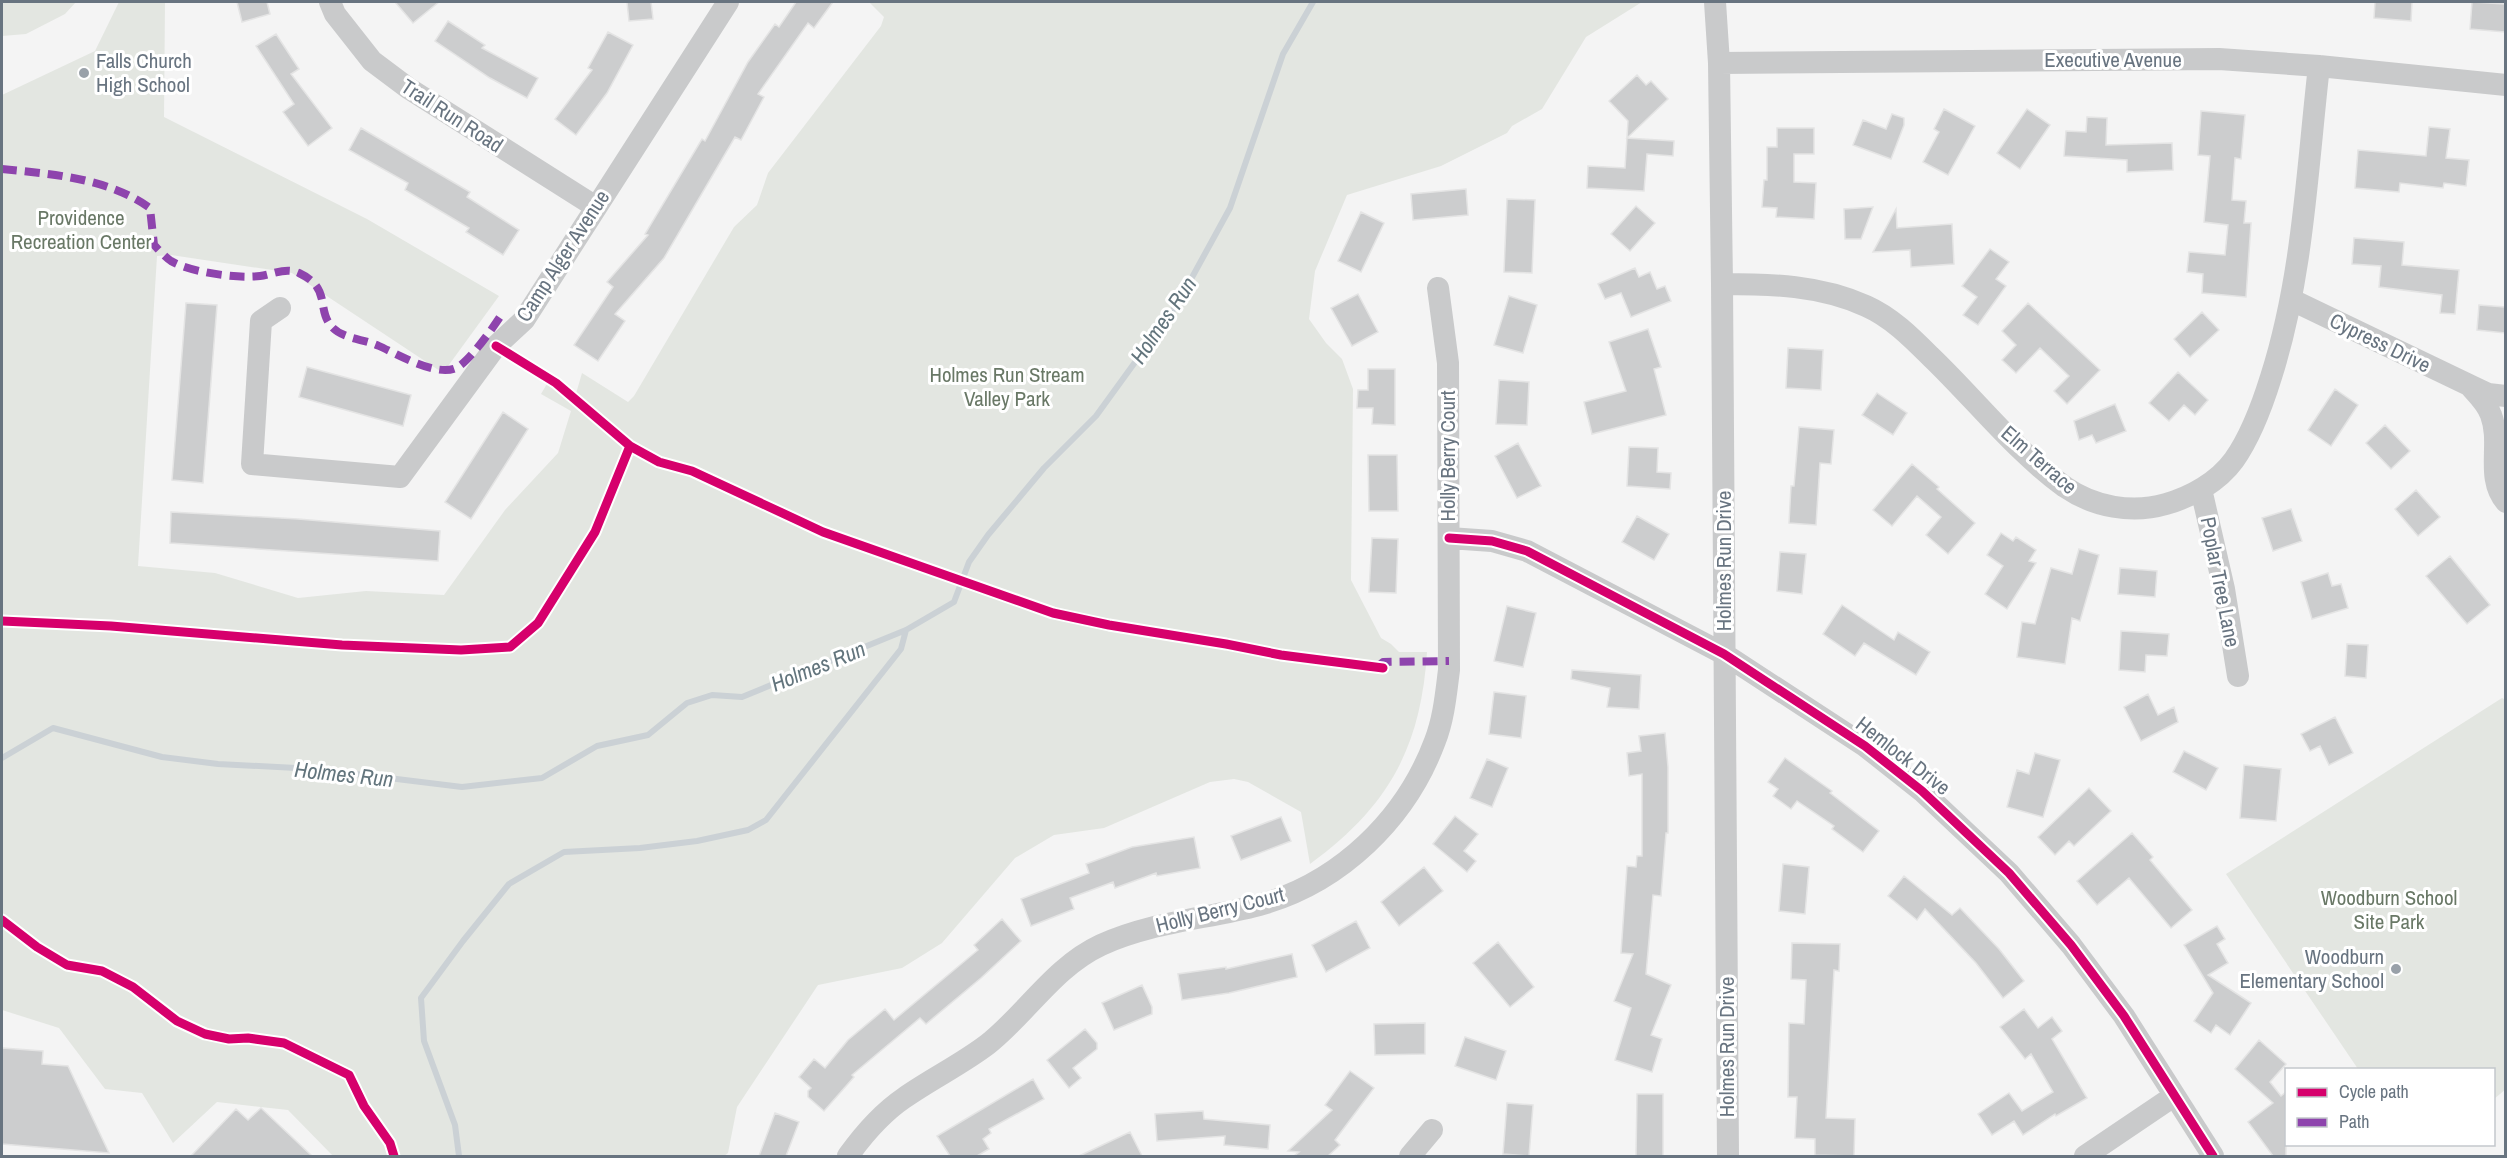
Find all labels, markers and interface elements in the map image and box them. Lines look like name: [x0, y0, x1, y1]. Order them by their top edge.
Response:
street label: Executive Avenue: [2044, 45, 2182, 74]
place label: Falls Church High School: [96, 46, 192, 99]
marker: Falls Church High School: [77, 66, 91, 80]
street label: Trail Run Road: [396, 72, 509, 159]
street label: Camp Alger Avenue: [509, 184, 616, 327]
park label: Providence Recreation Center: [11, 203, 152, 256]
water label: Holmes Run: [1123, 270, 1203, 370]
street label: Cypress Drive: [2325, 306, 2436, 379]
park label: Holmes Run Stream Valley Park: [929, 360, 1085, 413]
street label: Holly Berry Court: [1433, 390, 1462, 522]
street label: Elm Terrace: [1995, 419, 2083, 501]
street label: Holmes Run Drive: [1709, 491, 1738, 631]
street label: Poplar Tree Lane: [2194, 514, 2247, 650]
water label: Holmes Run: [766, 634, 870, 698]
street label: Hemlock Drive: [1850, 709, 1957, 802]
water label: Holmes Run: [293, 754, 395, 794]
street label: Holly Berry Court: [1153, 880, 1287, 939]
park label: Woodburn School Site Park: [2321, 883, 2457, 936]
place label: Woodburn Elementary School: [2239, 942, 2384, 995]
marker: Woodburn Elementary School: [2389, 962, 2403, 976]
street label: Holmes Run Drive: [1712, 977, 1741, 1117]
legend: [2285, 1068, 2495, 1146]
text: Cycle path: [2339, 1079, 2409, 1104]
text: Path: [2339, 1109, 2369, 1134]

